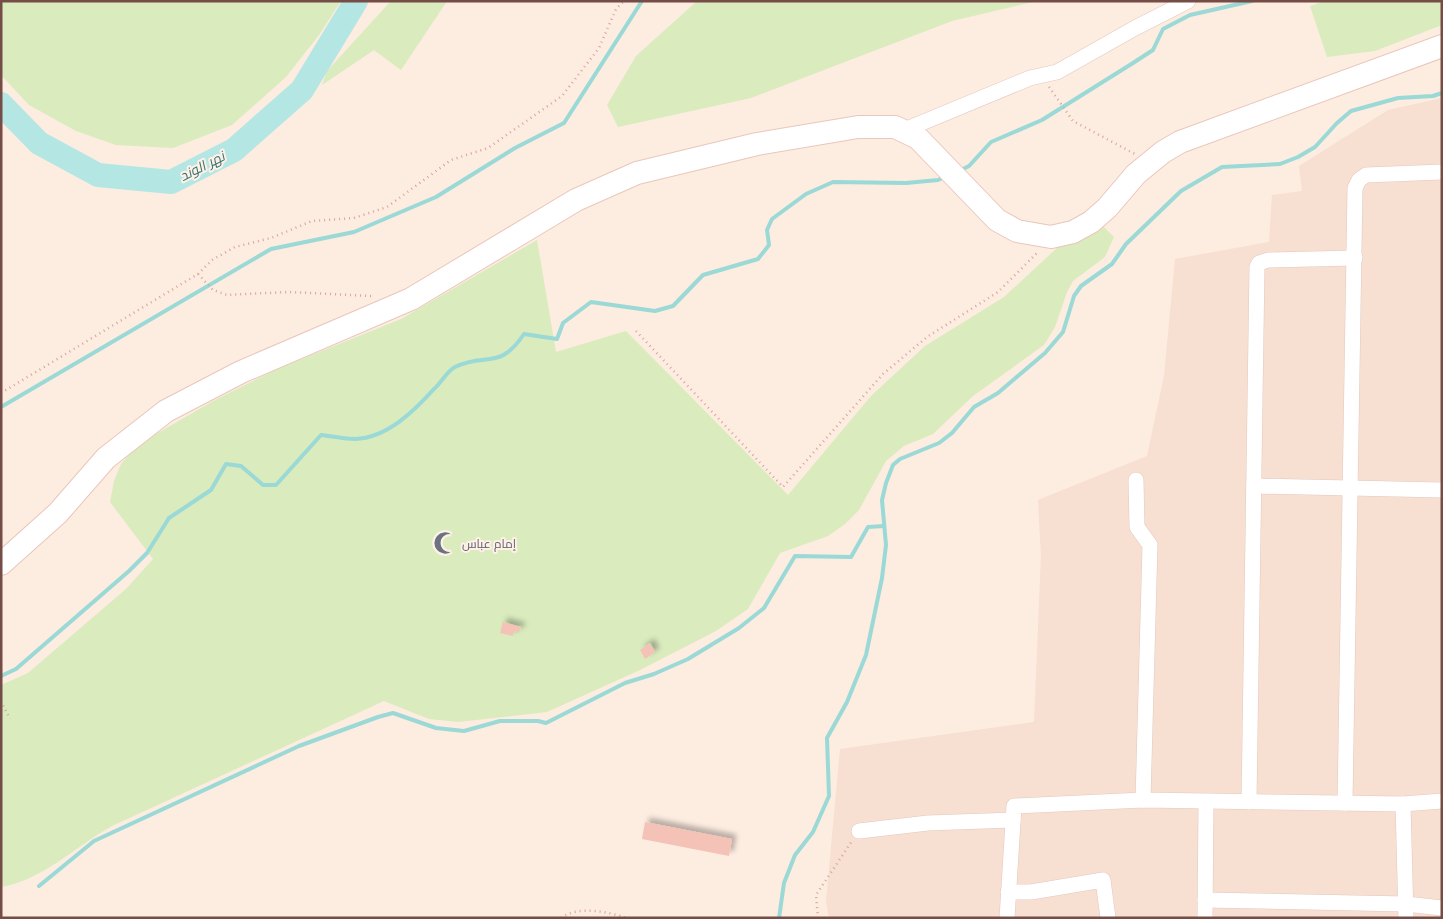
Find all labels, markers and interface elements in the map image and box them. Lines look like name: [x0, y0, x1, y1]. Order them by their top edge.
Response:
water label: نهر الوند: [176, 146, 229, 186]
mosque icon: إمام عباس: [432, 530, 458, 556]
place label: إمام عباس: [462, 535, 516, 552]

